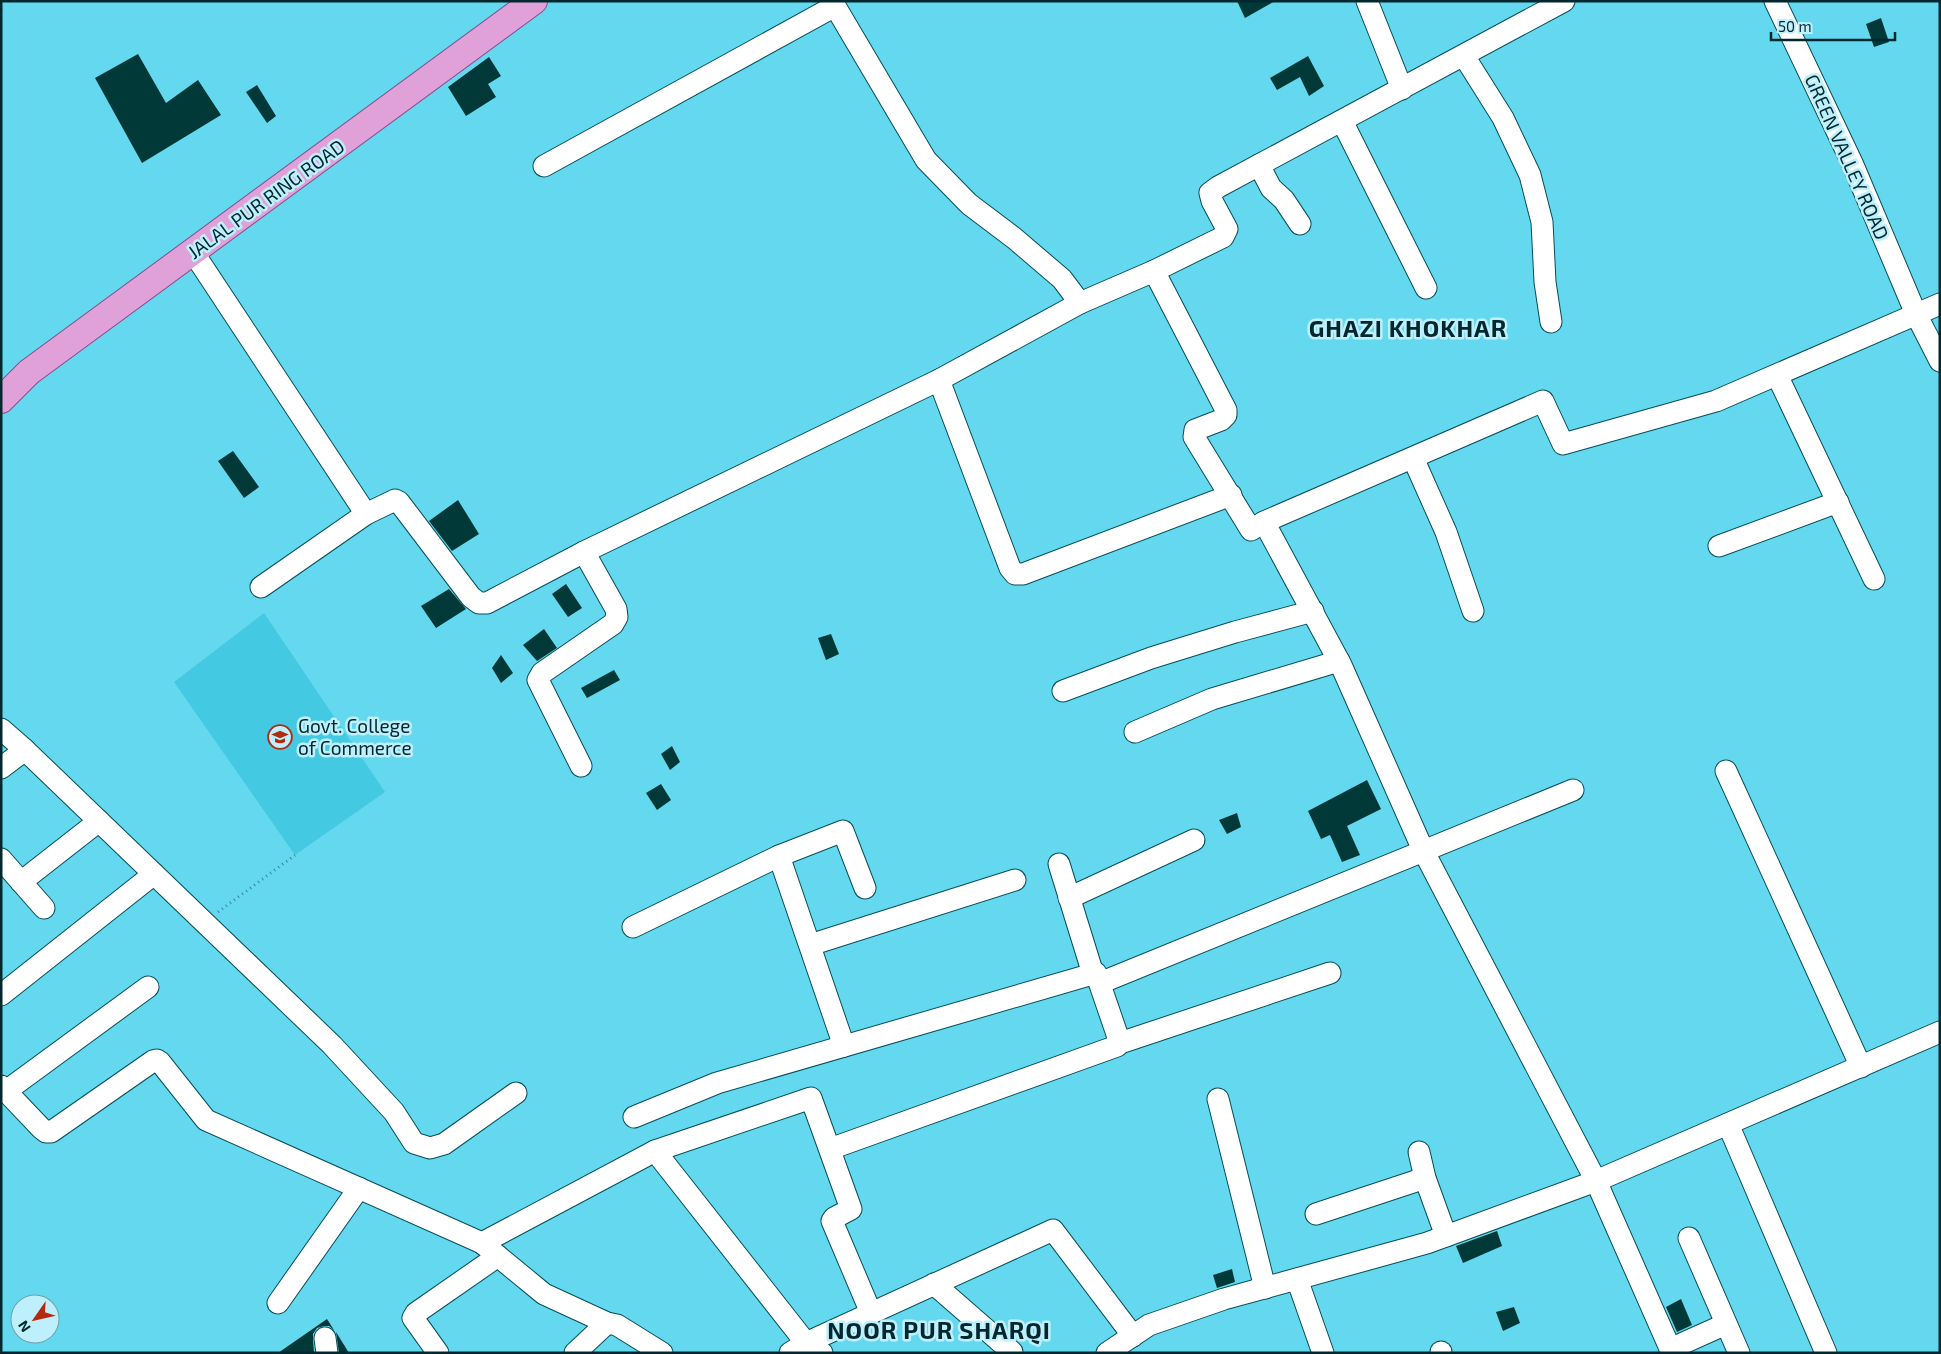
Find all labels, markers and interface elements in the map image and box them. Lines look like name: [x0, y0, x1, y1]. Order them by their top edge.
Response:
scale bar: [1771, 10, 1895, 42]
text: 50 m: [1778, 17, 1812, 35]
street label: GREEN VALLEY ROAD: [1801, 71, 1894, 243]
street label: JALAL PUR RING ROAD: [183, 134, 349, 263]
district label: GHAZI KHOKHAR: [1309, 313, 1507, 342]
place label: Govt. College of Commerce: [298, 714, 412, 759]
school or university icon: Govt. College of Commerce: [267, 724, 293, 750]
north arrow: [10, 1294, 60, 1344]
district label: NOOR PUR SHARQI: [827, 1315, 1051, 1345]
text: N: [14, 1318, 34, 1335]

